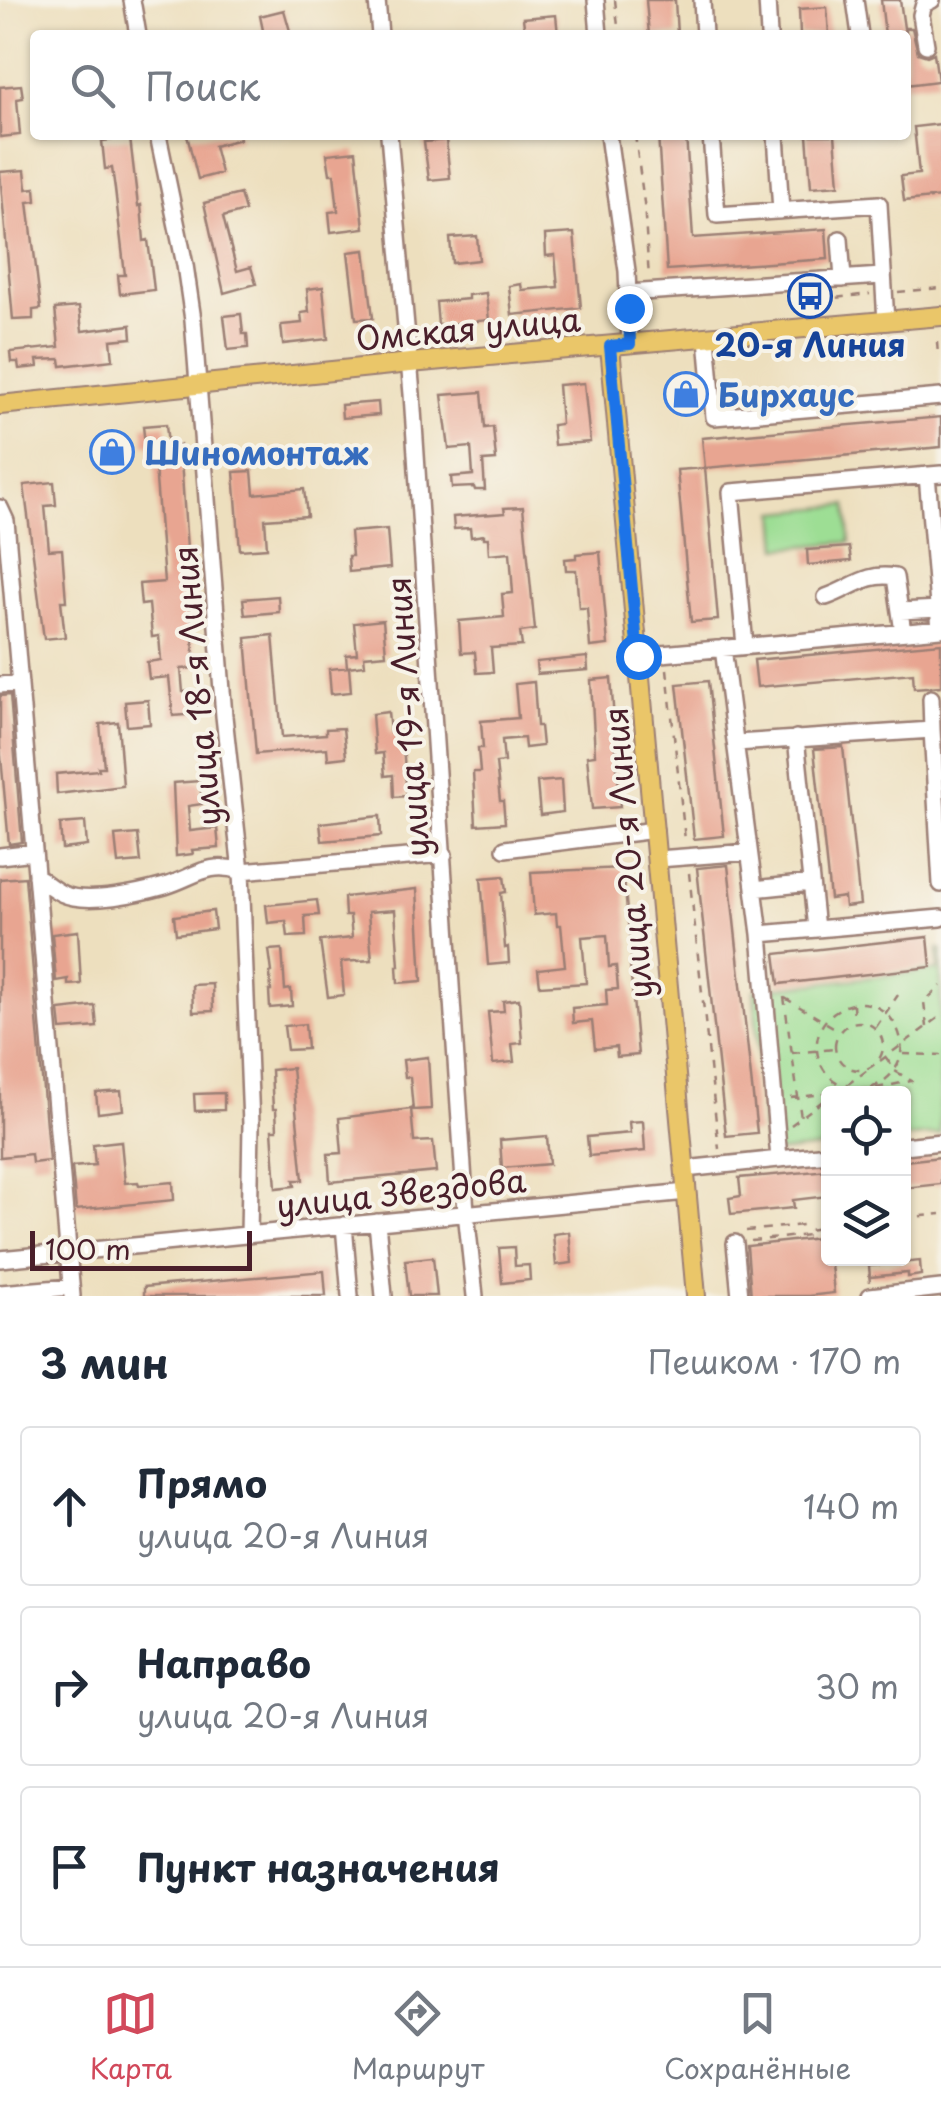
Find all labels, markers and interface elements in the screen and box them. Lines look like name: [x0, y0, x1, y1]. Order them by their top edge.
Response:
search box: [30, 30, 911, 140]
text: Поиск: [145, 57, 260, 114]
icon: search: [65, 58, 120, 113]
bus stop icon: 20-я Линия: [787, 273, 833, 319]
route end: [607, 286, 653, 332]
street label: Омская улица: [353, 294, 583, 362]
place label: 20-я Линия: [714, 320, 906, 368]
place label: Бирхаус: [718, 370, 855, 418]
shop icon: Бирхаус: [663, 371, 709, 417]
place label: Шиномонтаж: [144, 428, 369, 476]
shop icon: Шиномонтаж: [89, 429, 135, 475]
street label: улица 18-я Линия: [160, 544, 232, 828]
street label: улица 19-я Линия: [373, 575, 441, 859]
route start: [616, 634, 662, 680]
street label: улица 20-я Линия: [590, 705, 664, 1001]
map controls: [821, 1086, 911, 1266]
button: locate: [821, 1086, 911, 1176]
street label: улица Звездова: [274, 1155, 528, 1229]
button: layers: [821, 1176, 911, 1266]
scale bar: [30, 1226, 252, 1270]
text: 100 m: [45, 1227, 131, 1270]
text: 3 мин: [40, 1330, 169, 1393]
text: Пешком · 170 m: [648, 1337, 901, 1385]
text: Прямо: [137, 1454, 267, 1511]
icon: ahead: [42, 1479, 97, 1534]
text: 140 m: [803, 1482, 899, 1530]
text: улица 20-я Линия: [137, 1511, 429, 1559]
text: Направо: [137, 1634, 311, 1691]
icon: right: [42, 1659, 97, 1714]
text: 30 m: [815, 1662, 899, 1710]
text: улица 20-я Линия: [137, 1691, 429, 1739]
text: Пункт назначения: [137, 1838, 500, 1895]
icon: arrive: [42, 1839, 97, 1894]
tab: Карта: [90, 1986, 172, 2089]
tab: Маршрут: [352, 1986, 484, 2089]
tab: Сохранённые: [664, 1986, 851, 2089]

